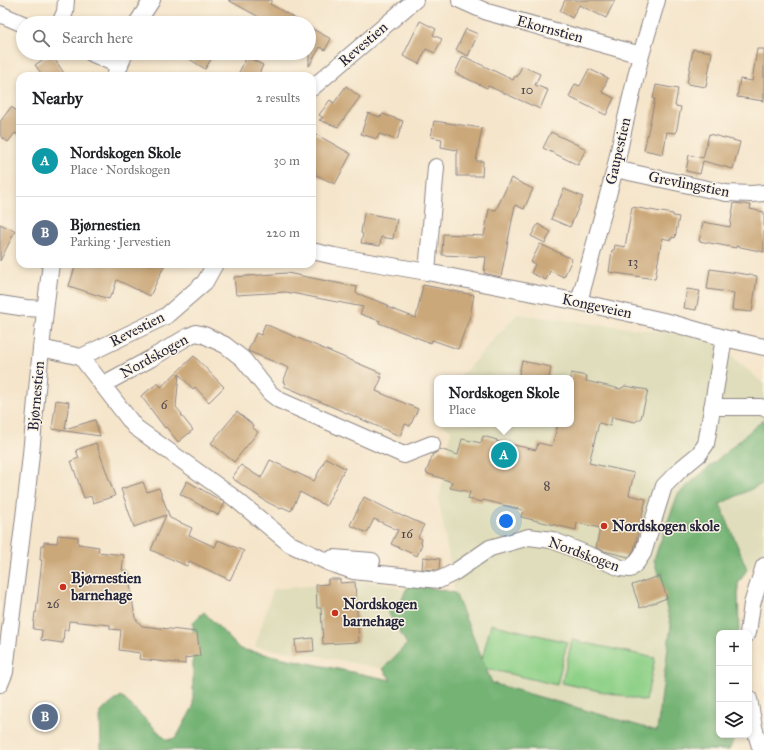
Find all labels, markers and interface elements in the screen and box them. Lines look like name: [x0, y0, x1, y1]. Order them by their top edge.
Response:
street label: Ekornstien: [515, 11, 585, 47]
search box: [16, 16, 316, 60]
street label: Revestien: [335, 18, 391, 70]
icon: search: [30, 27, 52, 49]
text: Search here: [62, 29, 133, 47]
house number: 10: [521, 82, 533, 98]
text: Nearby: [32, 88, 83, 109]
text: 2 results: [256, 90, 300, 106]
street label: Gaupestien: [602, 116, 634, 186]
text: Nordskogen Skole: [70, 144, 181, 162]
text: A: [41, 153, 49, 169]
text: 30 m: [274, 153, 300, 169]
text: Place · Nordskogen: [70, 162, 170, 178]
street label: Grevlingstien: [647, 167, 731, 201]
text: Bjørnestien: [70, 216, 140, 234]
text: B: [41, 225, 49, 241]
text: 220 m: [266, 225, 300, 241]
text: Parking · Jervestien: [70, 234, 171, 250]
house number: 13: [628, 254, 638, 270]
street label: Kongeveien: [560, 290, 634, 322]
street label: Revestien: [107, 308, 167, 350]
street label: Nordskogen: [117, 330, 191, 382]
street label: Bjørnestien: [24, 360, 48, 432]
popup: [434, 375, 574, 427]
text: Nordskogen Skole: [449, 384, 559, 402]
house number: 6: [161, 397, 168, 413]
text: Place: [449, 402, 476, 418]
pin: A: [491, 440, 517, 470]
house number: 8: [544, 478, 551, 494]
your location: [496, 511, 516, 531]
place label: Nordskogen skole: [612, 517, 721, 536]
marker: Nordskogen skole: [599, 521, 609, 531]
house number: 16: [401, 526, 413, 542]
street label: Nordskogen: [546, 533, 622, 575]
place label: Bjørnestien barnehage: [70, 569, 142, 605]
marker: Bjørnestien barnehage: [58, 582, 68, 592]
place label: Nordskogen barnehage: [342, 595, 418, 631]
house number: 26: [46, 596, 60, 612]
marker: Nordskogen barnehage: [330, 608, 340, 618]
map controls: [716, 630, 752, 738]
button: +: [716, 630, 752, 666]
button: −: [716, 666, 752, 702]
pin: B: [32, 702, 58, 732]
button: layers: [716, 702, 752, 738]

